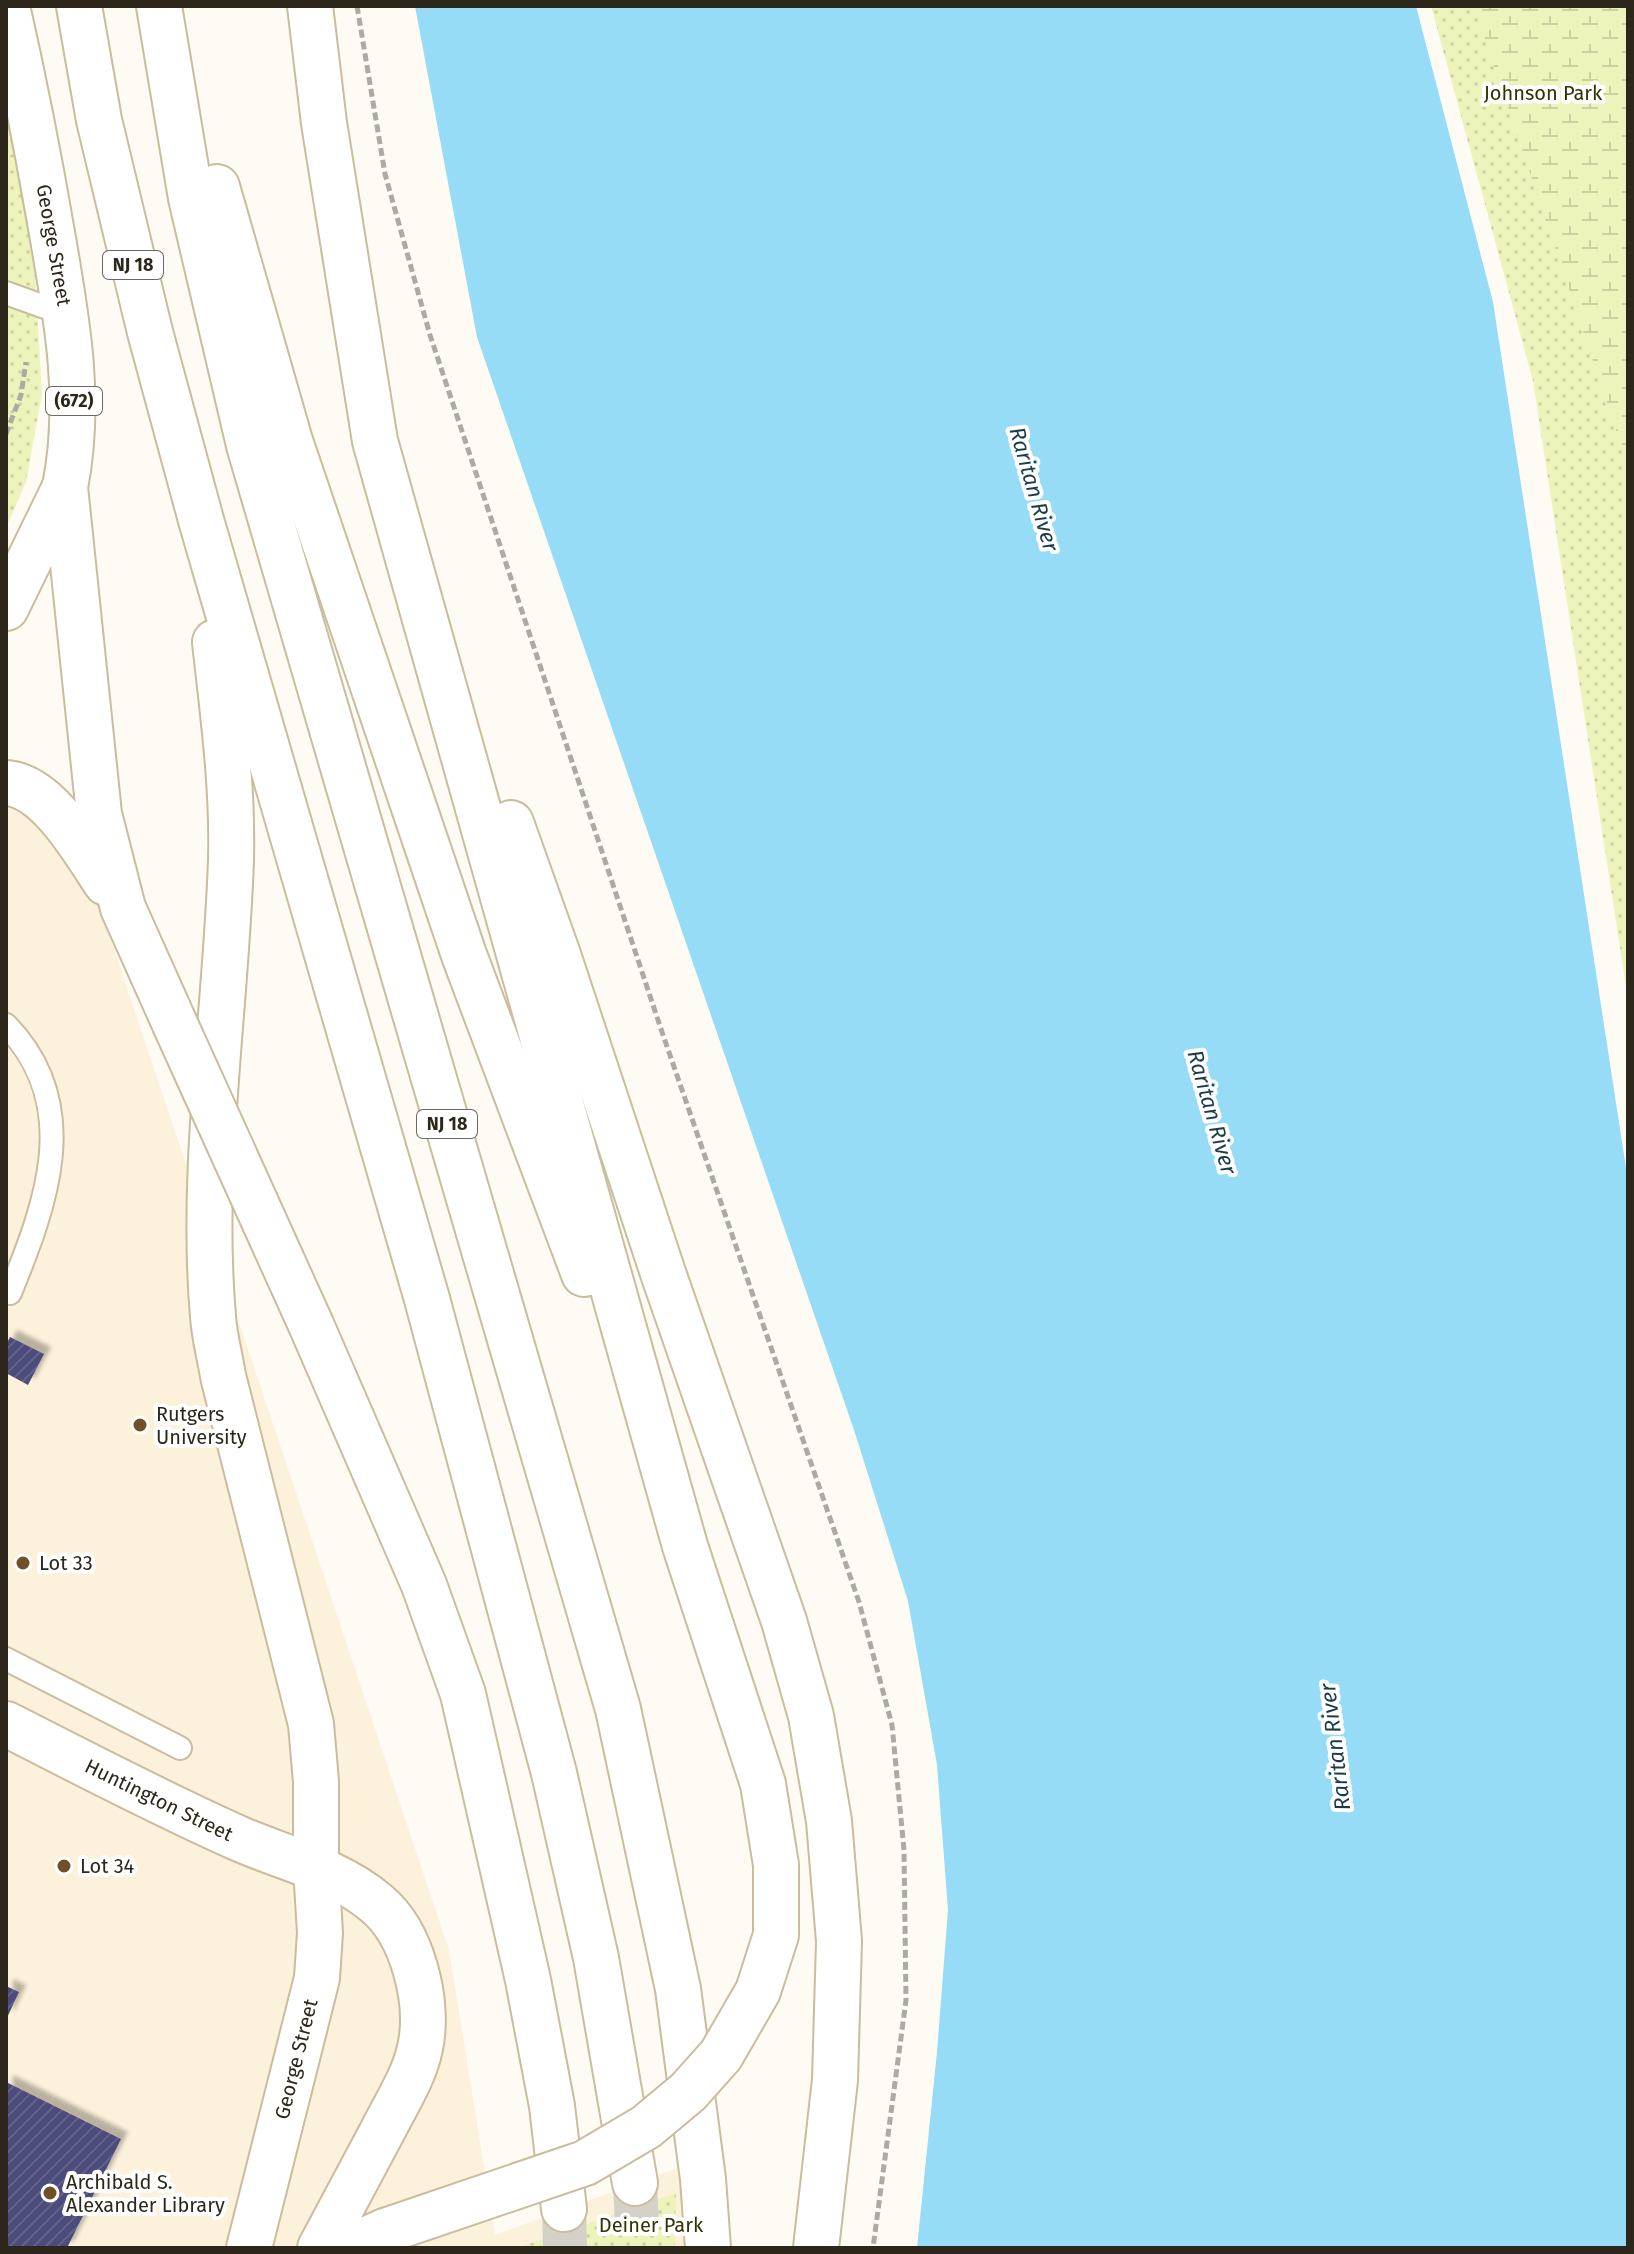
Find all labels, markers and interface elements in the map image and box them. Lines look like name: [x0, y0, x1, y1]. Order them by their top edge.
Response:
park label: Johnson Park: [1484, 81, 1603, 105]
street label: George Street: [31, 182, 77, 308]
road number: NJ 18: [103, 251, 163, 279]
road number: (672): [46, 387, 102, 415]
water label: Raritan River: [1003, 424, 1065, 555]
water label: Raritan River: [1181, 1047, 1243, 1178]
road number: NJ 18: [417, 1110, 477, 1138]
place label: Rutgers University: [156, 1402, 247, 1449]
marker: Rutgers University: [131, 1416, 149, 1434]
place label: Lot 33: [39, 1551, 93, 1575]
marker: Lot 33: [14, 1554, 32, 1572]
water label: Raritan River: [1314, 1681, 1356, 1812]
street label: Huntington Street: [81, 1754, 238, 1847]
place label: Lot 34: [80, 1854, 135, 1878]
marker: Lot 34: [55, 1857, 73, 1875]
street label: George Street: [269, 1996, 323, 2122]
place label: Archibald S. Alexander Library: [66, 2170, 225, 2217]
marker: Archibald S. Alexander Library: [41, 2184, 59, 2202]
park label: Deiner Park: [599, 2213, 704, 2237]

